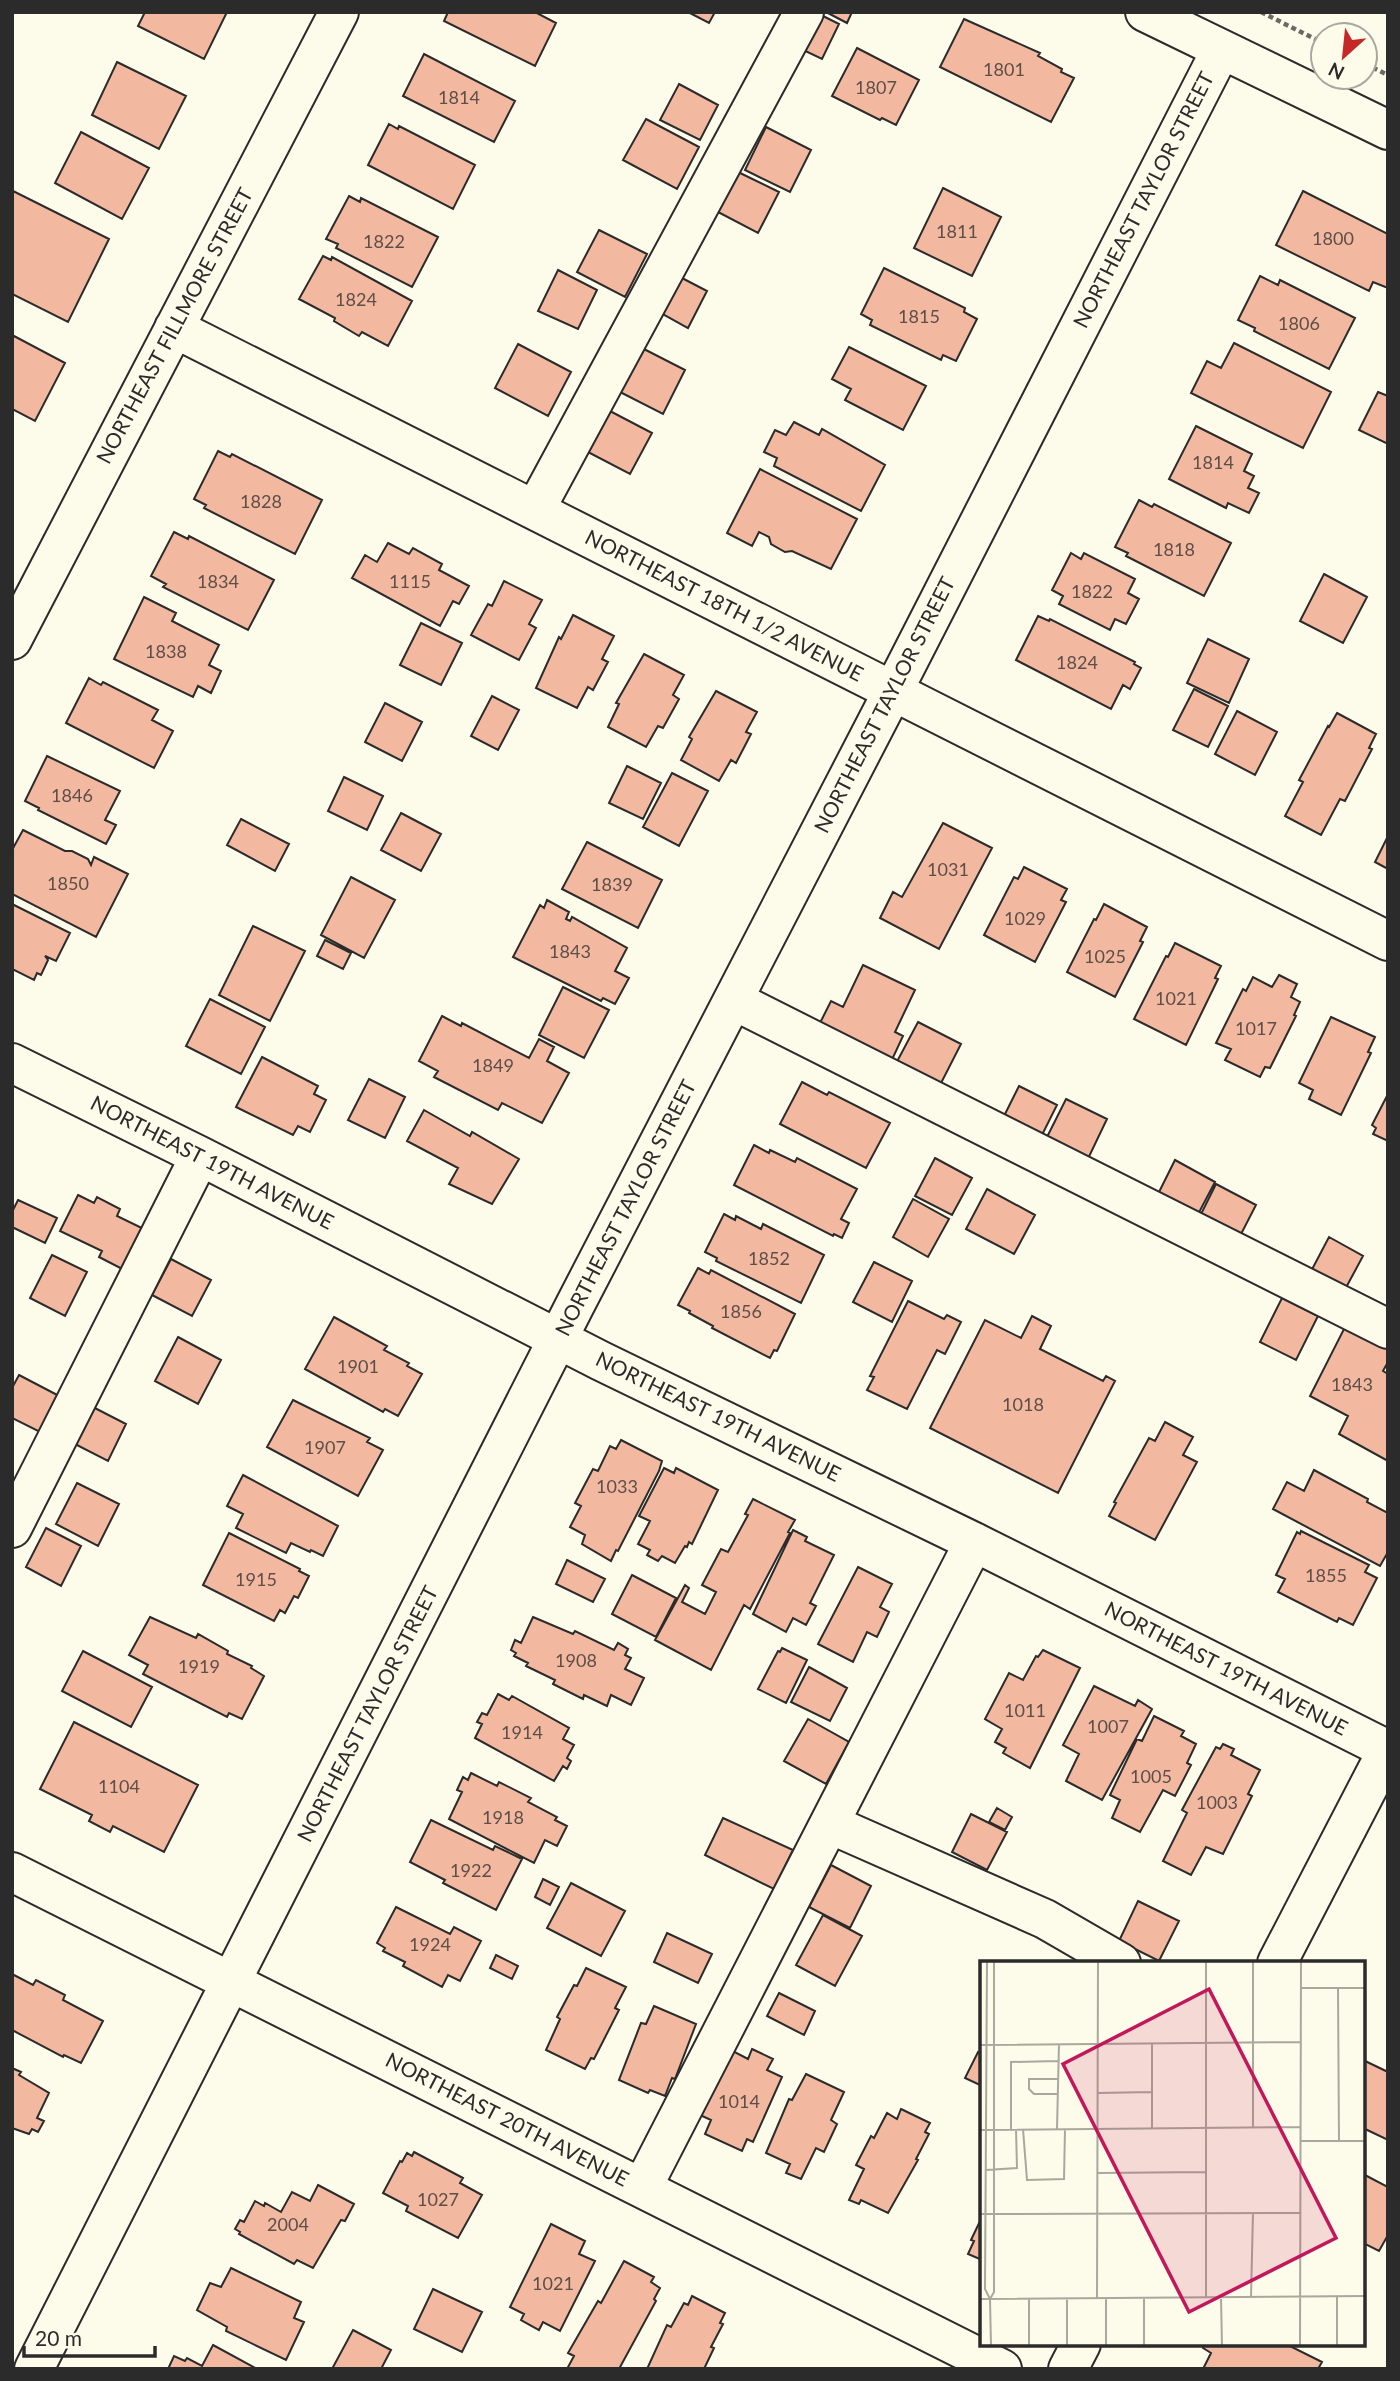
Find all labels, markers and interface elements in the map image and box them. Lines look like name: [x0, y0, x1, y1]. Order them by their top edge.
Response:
north arrow: [1309, 21, 1379, 91]
house number: 1801: [983, 58, 1025, 80]
text: N: [1324, 58, 1348, 85]
street label: NORTHEAST TAYLOR STREET: [1067, 67, 1219, 332]
house number: 1807: [855, 76, 897, 98]
house number: 1814: [438, 86, 480, 108]
street label: NORTHEAST FILLMORE STREET: [90, 183, 257, 467]
house number: 1811: [936, 220, 978, 242]
house number: 1800: [1312, 227, 1354, 249]
house number: 1822: [363, 230, 405, 252]
house number: 1824: [335, 288, 377, 310]
house number: 1815: [898, 305, 940, 327]
house number: 1806: [1278, 312, 1320, 334]
house number: 1814: [1192, 451, 1234, 473]
house number: 1828: [240, 490, 282, 512]
street label: NORTHEAST 18TH 1/2 AVENUE: [582, 523, 868, 686]
house number: 1818: [1153, 538, 1195, 560]
house number: 1834: [197, 570, 239, 592]
house number: 1115: [389, 570, 431, 592]
street label: NORTHEAST TAYLOR STREET: [808, 572, 960, 837]
house number: 1822: [1071, 580, 1113, 602]
house number: 1838: [145, 640, 187, 662]
house number: 1824: [1056, 651, 1098, 673]
house number: 1846: [51, 784, 93, 806]
house number: 1031: [927, 858, 969, 880]
house number: 1850: [47, 872, 89, 894]
house number: 1839: [591, 873, 633, 895]
house number: 1029: [1004, 907, 1046, 929]
house number: 1843: [549, 940, 591, 962]
house number: 1025: [1084, 945, 1126, 967]
house number: 1021: [1155, 987, 1197, 1009]
house number: 1017: [1235, 1017, 1277, 1039]
house number: 1849: [472, 1054, 514, 1076]
street label: NORTHEAST TAYLOR STREET: [549, 1075, 701, 1340]
street label: NORTHEAST 19TH AVENUE: [87, 1089, 338, 1234]
house number: 1852: [748, 1247, 790, 1269]
house number: 1856: [720, 1300, 762, 1322]
street label: NORTHEAST 19TH AVENUE: [592, 1345, 845, 1486]
house number: 1901: [337, 1355, 379, 1377]
house number: 1843: [1331, 1373, 1373, 1395]
house number: 1018: [1002, 1393, 1044, 1415]
house number: 1907: [304, 1436, 346, 1458]
house number: 1033: [596, 1475, 638, 1497]
house number: 1855: [1305, 1564, 1347, 1586]
house number: 1915: [235, 1568, 277, 1590]
street label: NORTHEAST TAYLOR STREET: [291, 1581, 443, 1846]
street label: NORTHEAST 19TH AVENUE: [1101, 1595, 1352, 1740]
house number: 1908: [555, 1649, 597, 1671]
house number: 1919: [178, 1655, 220, 1677]
house number: 1011: [1004, 1699, 1046, 1721]
house number: 1007: [1087, 1715, 1129, 1737]
house number: 1914: [501, 1721, 543, 1743]
house number: 1005: [1130, 1765, 1172, 1787]
house number: 1104: [98, 1775, 140, 1797]
house number: 1003: [1196, 1791, 1238, 1813]
house number: 1918: [482, 1806, 524, 1828]
house number: 1922: [450, 1859, 492, 1881]
house number: 1924: [409, 1933, 451, 1955]
inset map: [980, 1961, 1365, 2346]
street label: NORTHEAST 20TH AVENUE: [382, 2046, 633, 2191]
house number: 1014: [718, 2090, 760, 2112]
house number: 1027: [417, 2188, 459, 2210]
house number: 2004: [267, 2213, 309, 2235]
house number: 1021: [532, 2272, 574, 2294]
scale bar: [24, 2314, 156, 2358]
text: 20 m: [35, 2325, 82, 2350]

